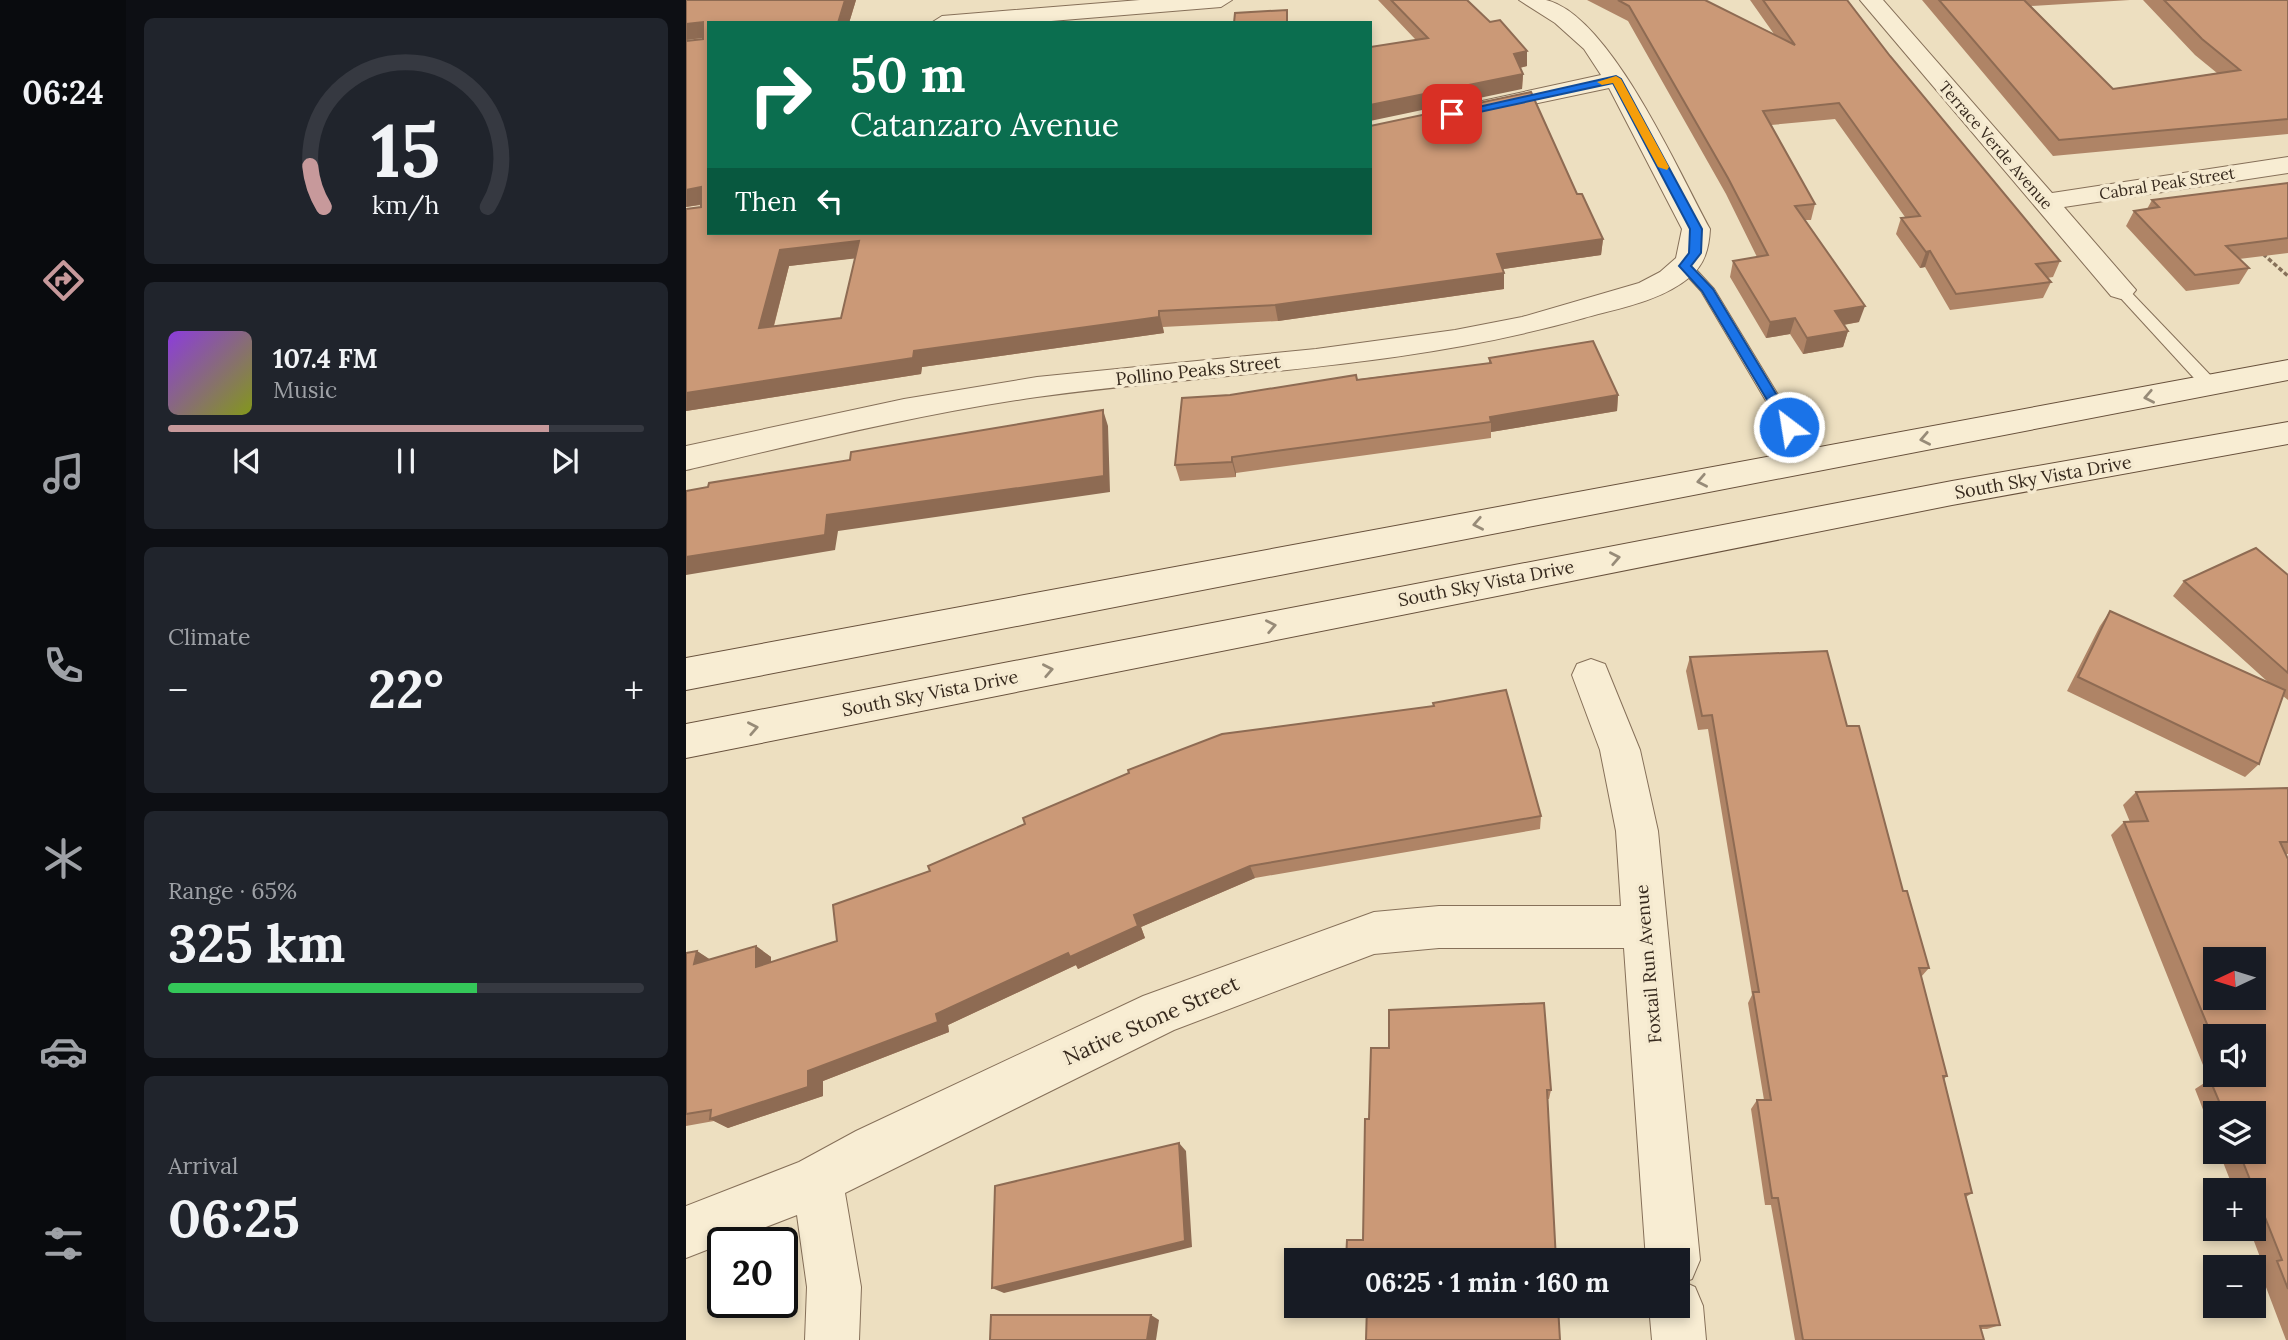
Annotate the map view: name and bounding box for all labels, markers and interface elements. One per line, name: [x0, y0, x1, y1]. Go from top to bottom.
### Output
text: 50 m: [850, 43, 966, 105]
icon: right: [735, 49, 826, 140]
text: 06:24: [22, 72, 104, 113]
street label: Terrace Verde Avenue: [1935, 77, 2057, 214]
pin: [1422, 84, 1482, 144]
icon: arrive: [1433, 95, 1471, 133]
text: Catanzaro Avenue: [850, 104, 1119, 145]
text: 15: [372, 105, 440, 198]
street label: Cabral Peak Street: [2098, 162, 2237, 204]
icon: left: [811, 182, 849, 220]
text: Then: [735, 185, 797, 218]
text: km/h: [372, 189, 440, 221]
icon: directions: [39, 256, 88, 305]
text: 107.4 FM: [273, 342, 378, 375]
street label: Pollino Peaks Street: [1114, 350, 1282, 390]
text: Music: [273, 375, 337, 404]
one-way arrow: [2143, 388, 2155, 403]
position arrow: [1752, 390, 1826, 464]
one-way arrow: [1919, 431, 1931, 446]
icon: previous: [228, 442, 266, 480]
icon: pause: [387, 442, 425, 480]
icon: next: [546, 442, 584, 480]
icon: music: [39, 449, 88, 498]
street label: South Sky Vista Drive: [1953, 450, 2133, 504]
one-way arrow: [1696, 473, 1708, 488]
one-way arrow: [1472, 515, 1484, 530]
one-way arrow: [1609, 552, 1621, 567]
street label: South Sky Vista Drive: [1396, 555, 1576, 611]
one-way arrow: [1265, 619, 1277, 634]
text: Climate: [168, 622, 250, 651]
icon: phone: [39, 641, 88, 690]
text: 22°: [368, 656, 444, 722]
one-way arrow: [1042, 663, 1054, 678]
street label: South Sky Vista Drive: [840, 665, 1020, 721]
text: −: [168, 666, 188, 714]
text: +: [624, 666, 644, 714]
one-way arrow: [747, 722, 759, 737]
icon: climate: [39, 834, 88, 883]
text: Range · 65%: [168, 876, 297, 905]
street label: Foxtail Run Avenue: [1630, 883, 1666, 1044]
text: 325 km: [168, 910, 345, 976]
north arrow: [2203, 947, 2266, 1010]
map controls: [2203, 947, 2266, 1318]
street label: Native Stone Street: [1059, 969, 1244, 1071]
button: sound: [2203, 1024, 2266, 1087]
icon: car: [39, 1027, 88, 1076]
button: layers: [2203, 1101, 2266, 1164]
text: Arrival: [168, 1151, 238, 1180]
button: +: [2203, 1178, 2266, 1241]
text: 06:25: [168, 1185, 300, 1251]
icon: filters: [39, 1219, 88, 1268]
speed limit sign: 20: [707, 1227, 798, 1318]
button: −: [2203, 1255, 2266, 1318]
text: 06:25 · 1 min · 160 m: [1365, 1266, 1609, 1299]

